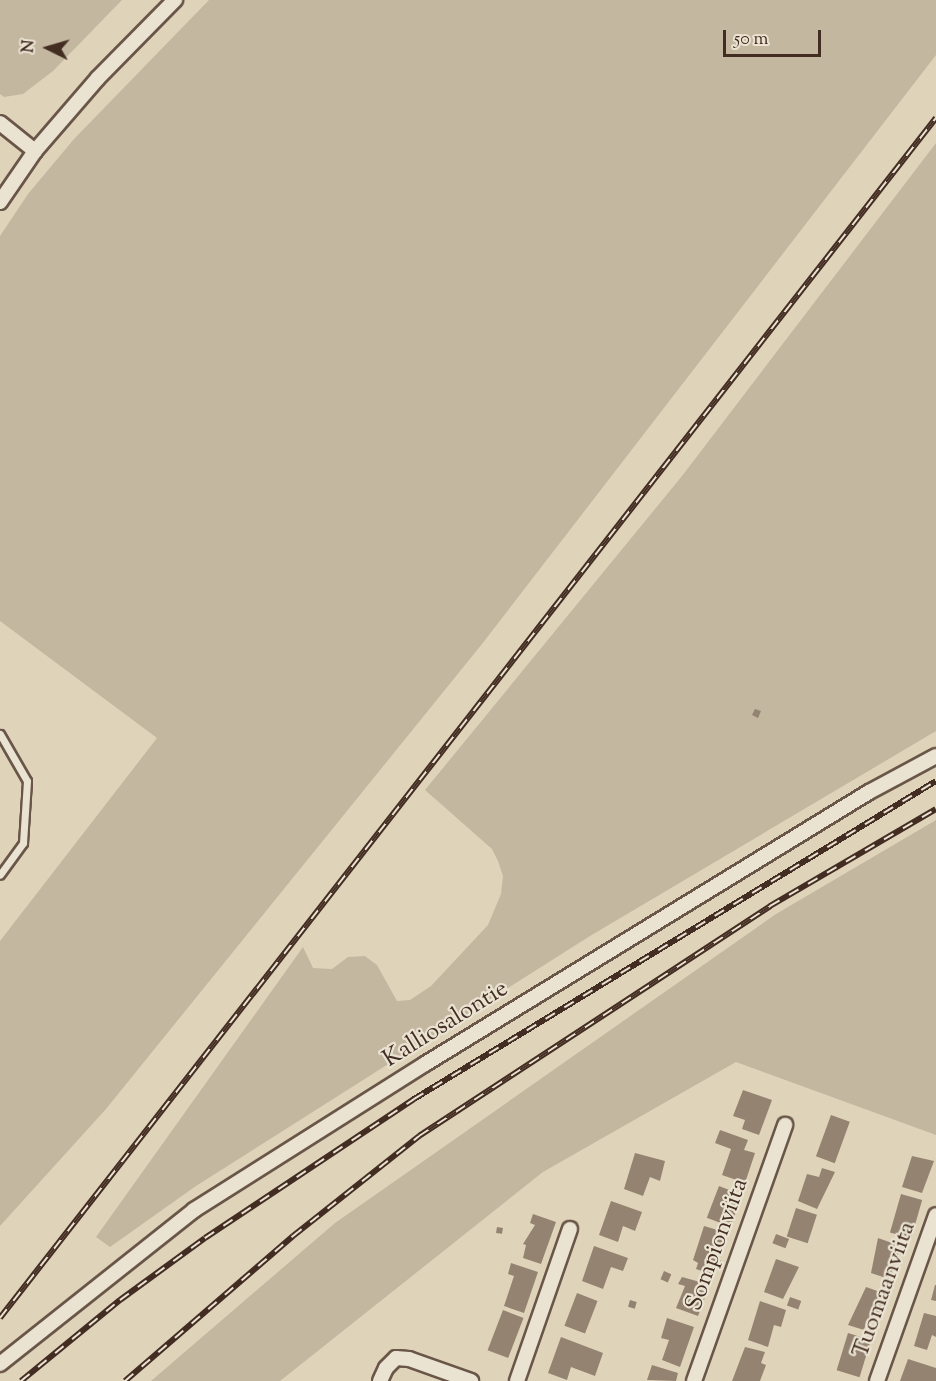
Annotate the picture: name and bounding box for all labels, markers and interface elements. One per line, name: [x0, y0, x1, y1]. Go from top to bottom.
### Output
north arrow: [18, 18, 78, 78]
scale bar: [726, 18, 824, 56]
text: 50 m: [734, 27, 768, 53]
text: N: [18, 39, 42, 54]
street label: Kalliosalontie: [378, 975, 514, 1075]
street label: Sompionviita: [681, 1175, 755, 1315]
street label: Tuomaanviita: [847, 1218, 923, 1362]

